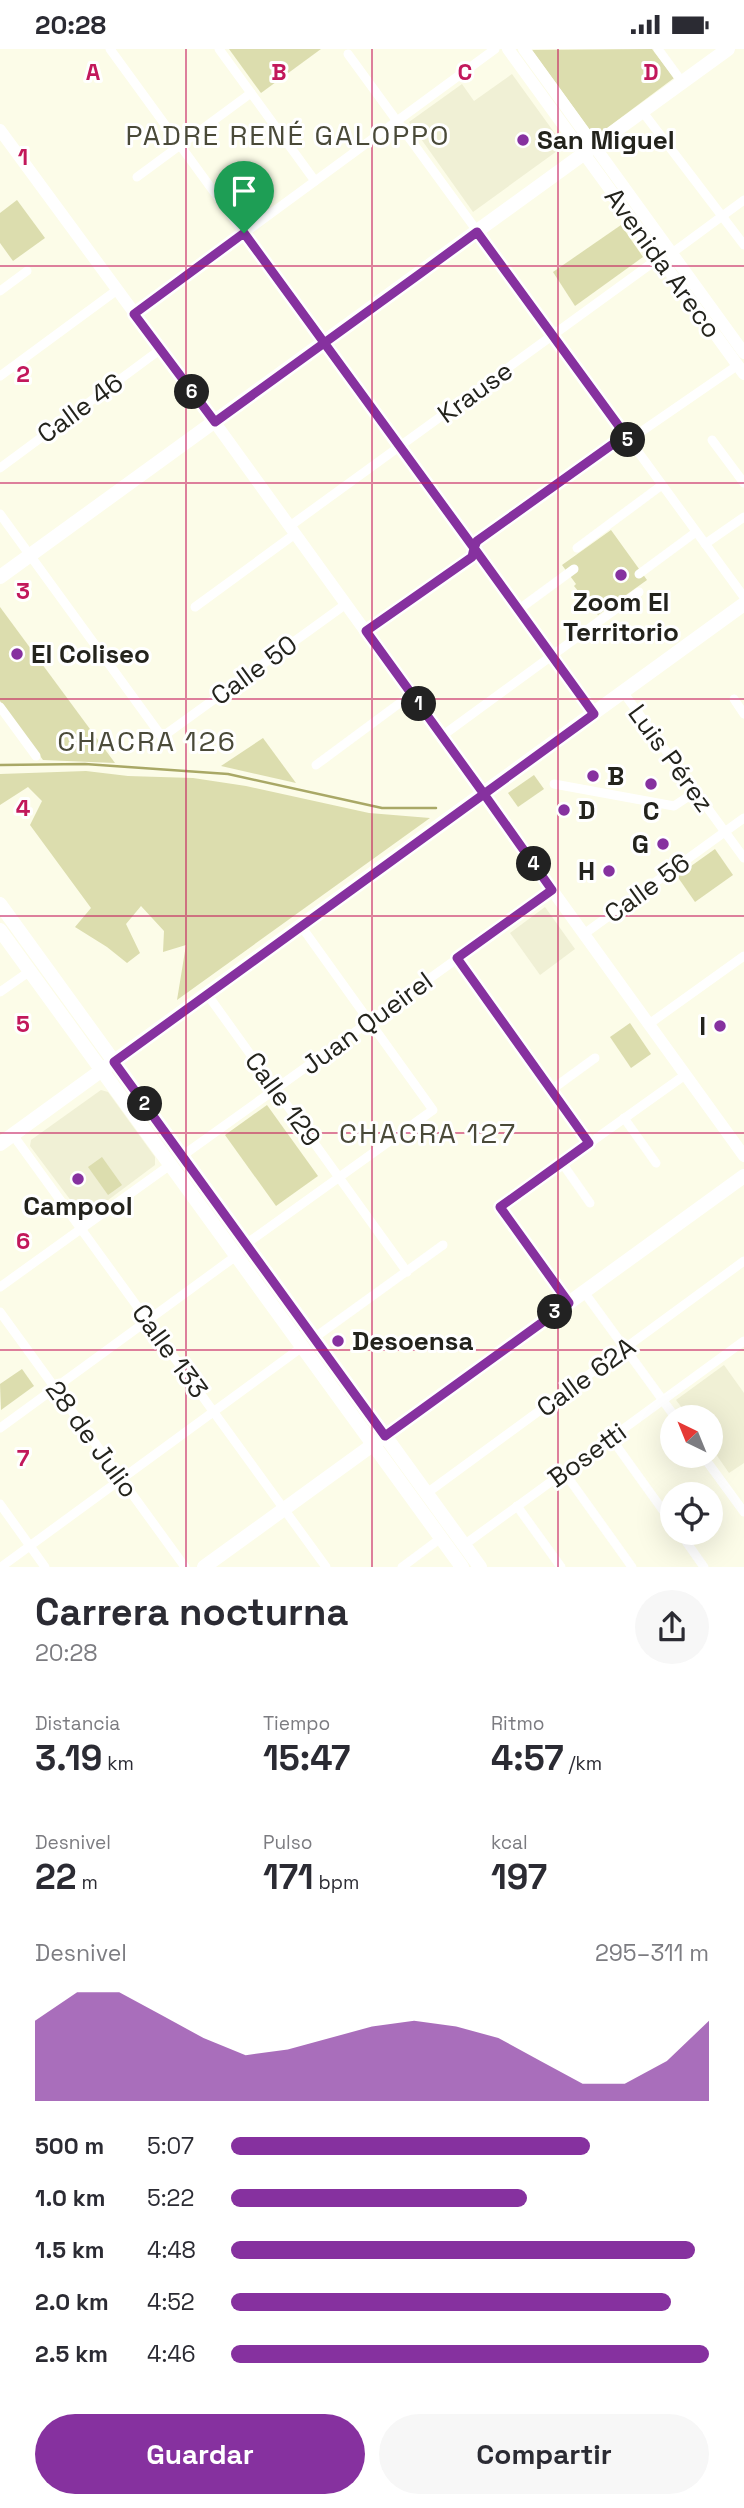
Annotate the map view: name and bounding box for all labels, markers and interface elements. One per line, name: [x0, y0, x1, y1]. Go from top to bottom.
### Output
text: 20:28: [35, 8, 106, 42]
text: A: [86, 57, 101, 87]
text: B: [271, 57, 287, 87]
text: C: [458, 57, 472, 87]
text: D: [643, 57, 659, 87]
district label: PADRE RENÉ GALOPPO: [125, 117, 451, 153]
place label: San Miguel: [537, 123, 675, 157]
marker: San Miguel: [515, 132, 531, 148]
text: 1: [18, 142, 28, 172]
pin: [214, 161, 274, 233]
icon: arrive: [225, 172, 263, 210]
street label: Avenida Areco: [597, 181, 729, 345]
street label: Krause: [431, 353, 519, 431]
text: 2: [16, 359, 30, 389]
street label: Calle 46: [30, 365, 130, 451]
pin: 6: [174, 375, 210, 409]
text: 6: [186, 379, 197, 404]
pin: 5: [610, 423, 646, 457]
text: 5: [622, 427, 633, 452]
marker: Zoom El Territorio: [613, 567, 629, 583]
text: 3: [16, 576, 30, 606]
place label: Zoom El Territorio: [563, 585, 679, 649]
street label: Calle 50: [204, 627, 304, 713]
place label: El Coliseo: [31, 637, 150, 671]
marker: El Coliseo: [9, 646, 25, 662]
pin: 1: [402, 687, 436, 721]
text: 1: [414, 691, 423, 716]
street label: Luis Pérez: [620, 697, 722, 819]
district label: CHACRA 126: [57, 723, 237, 759]
place label: B: [607, 759, 624, 793]
marker: B: [585, 768, 601, 784]
marker: C: [643, 776, 659, 792]
text: 4: [16, 793, 31, 823]
place label: D: [578, 793, 595, 827]
place label: C: [643, 794, 659, 828]
marker: D: [556, 802, 572, 818]
place label: G: [632, 827, 649, 861]
marker: G: [655, 836, 671, 852]
street label: Calle 56: [597, 845, 697, 931]
pin: 4: [516, 847, 552, 881]
text: 4: [527, 851, 540, 876]
place label: H: [578, 854, 595, 888]
marker: H: [601, 863, 617, 879]
street label: Juan Queirel: [295, 964, 439, 1082]
text: 5: [16, 1009, 30, 1039]
place label: I: [699, 1009, 706, 1043]
marker: I: [712, 1018, 728, 1034]
street label: Calle 129: [237, 1045, 329, 1153]
pin: 2: [128, 1087, 162, 1121]
text: 2: [139, 1091, 150, 1116]
district label: CHACRA 127: [339, 1115, 517, 1151]
marker: Campool: [70, 1171, 86, 1187]
place label: Campool: [23, 1189, 133, 1223]
text: 6: [16, 1226, 30, 1256]
pin: 3: [538, 1295, 572, 1329]
street label: Calle 133: [124, 1297, 216, 1405]
text: 3: [549, 1299, 560, 1324]
place label: Desoensa: [352, 1324, 473, 1358]
street label: Calle 62A: [530, 1330, 642, 1424]
marker: Desoensa: [330, 1333, 346, 1349]
street label: 28 de Julio: [38, 1374, 146, 1504]
north arrow: [660, 1405, 723, 1468]
map controls: [660, 1405, 723, 1545]
street label: Bosetti: [541, 1415, 633, 1495]
text: 7: [17, 1443, 30, 1473]
button: locate: [660, 1482, 723, 1545]
text: Carrera nocturna: [35, 1588, 348, 1636]
button: share: [635, 1590, 709, 1664]
text: 20:28: [35, 1638, 98, 1668]
text: Distancia: [35, 1711, 120, 1736]
text: Tiempo: [263, 1711, 330, 1736]
text: Ritmo: [491, 1711, 544, 1736]
text: 3.19: [35, 1736, 102, 1780]
text: 15:47: [263, 1736, 350, 1780]
text: 4:57: [491, 1736, 564, 1780]
text: km: [102, 1751, 134, 1776]
text: /km: [564, 1751, 602, 1776]
text: Desnivel: [35, 1830, 111, 1855]
text: Pulso: [263, 1830, 312, 1855]
text: kcal: [491, 1830, 528, 1855]
text: 22: [35, 1855, 77, 1899]
text: 171: [263, 1855, 314, 1899]
text: 197: [491, 1855, 547, 1899]
text: m: [77, 1870, 98, 1895]
text: bpm: [314, 1870, 359, 1895]
text: Desnivel: [35, 1938, 127, 1968]
text: 295–311 m: [595, 1938, 709, 1968]
text: 500 m: [35, 2131, 104, 2161]
text: 5:07: [147, 2131, 194, 2161]
text: 1.0 km: [35, 2183, 105, 2213]
text: 5:22: [147, 2183, 194, 2213]
text: 1.5 km: [35, 2235, 105, 2265]
text: 4:48: [147, 2235, 196, 2265]
text: 2.0 km: [35, 2287, 109, 2317]
text: 4:52: [147, 2287, 195, 2317]
text: 2.5 km: [35, 2339, 108, 2369]
text: 4:46: [147, 2339, 196, 2369]
button: Guardar: [35, 2414, 365, 2494]
button: Compartir: [379, 2414, 709, 2494]

